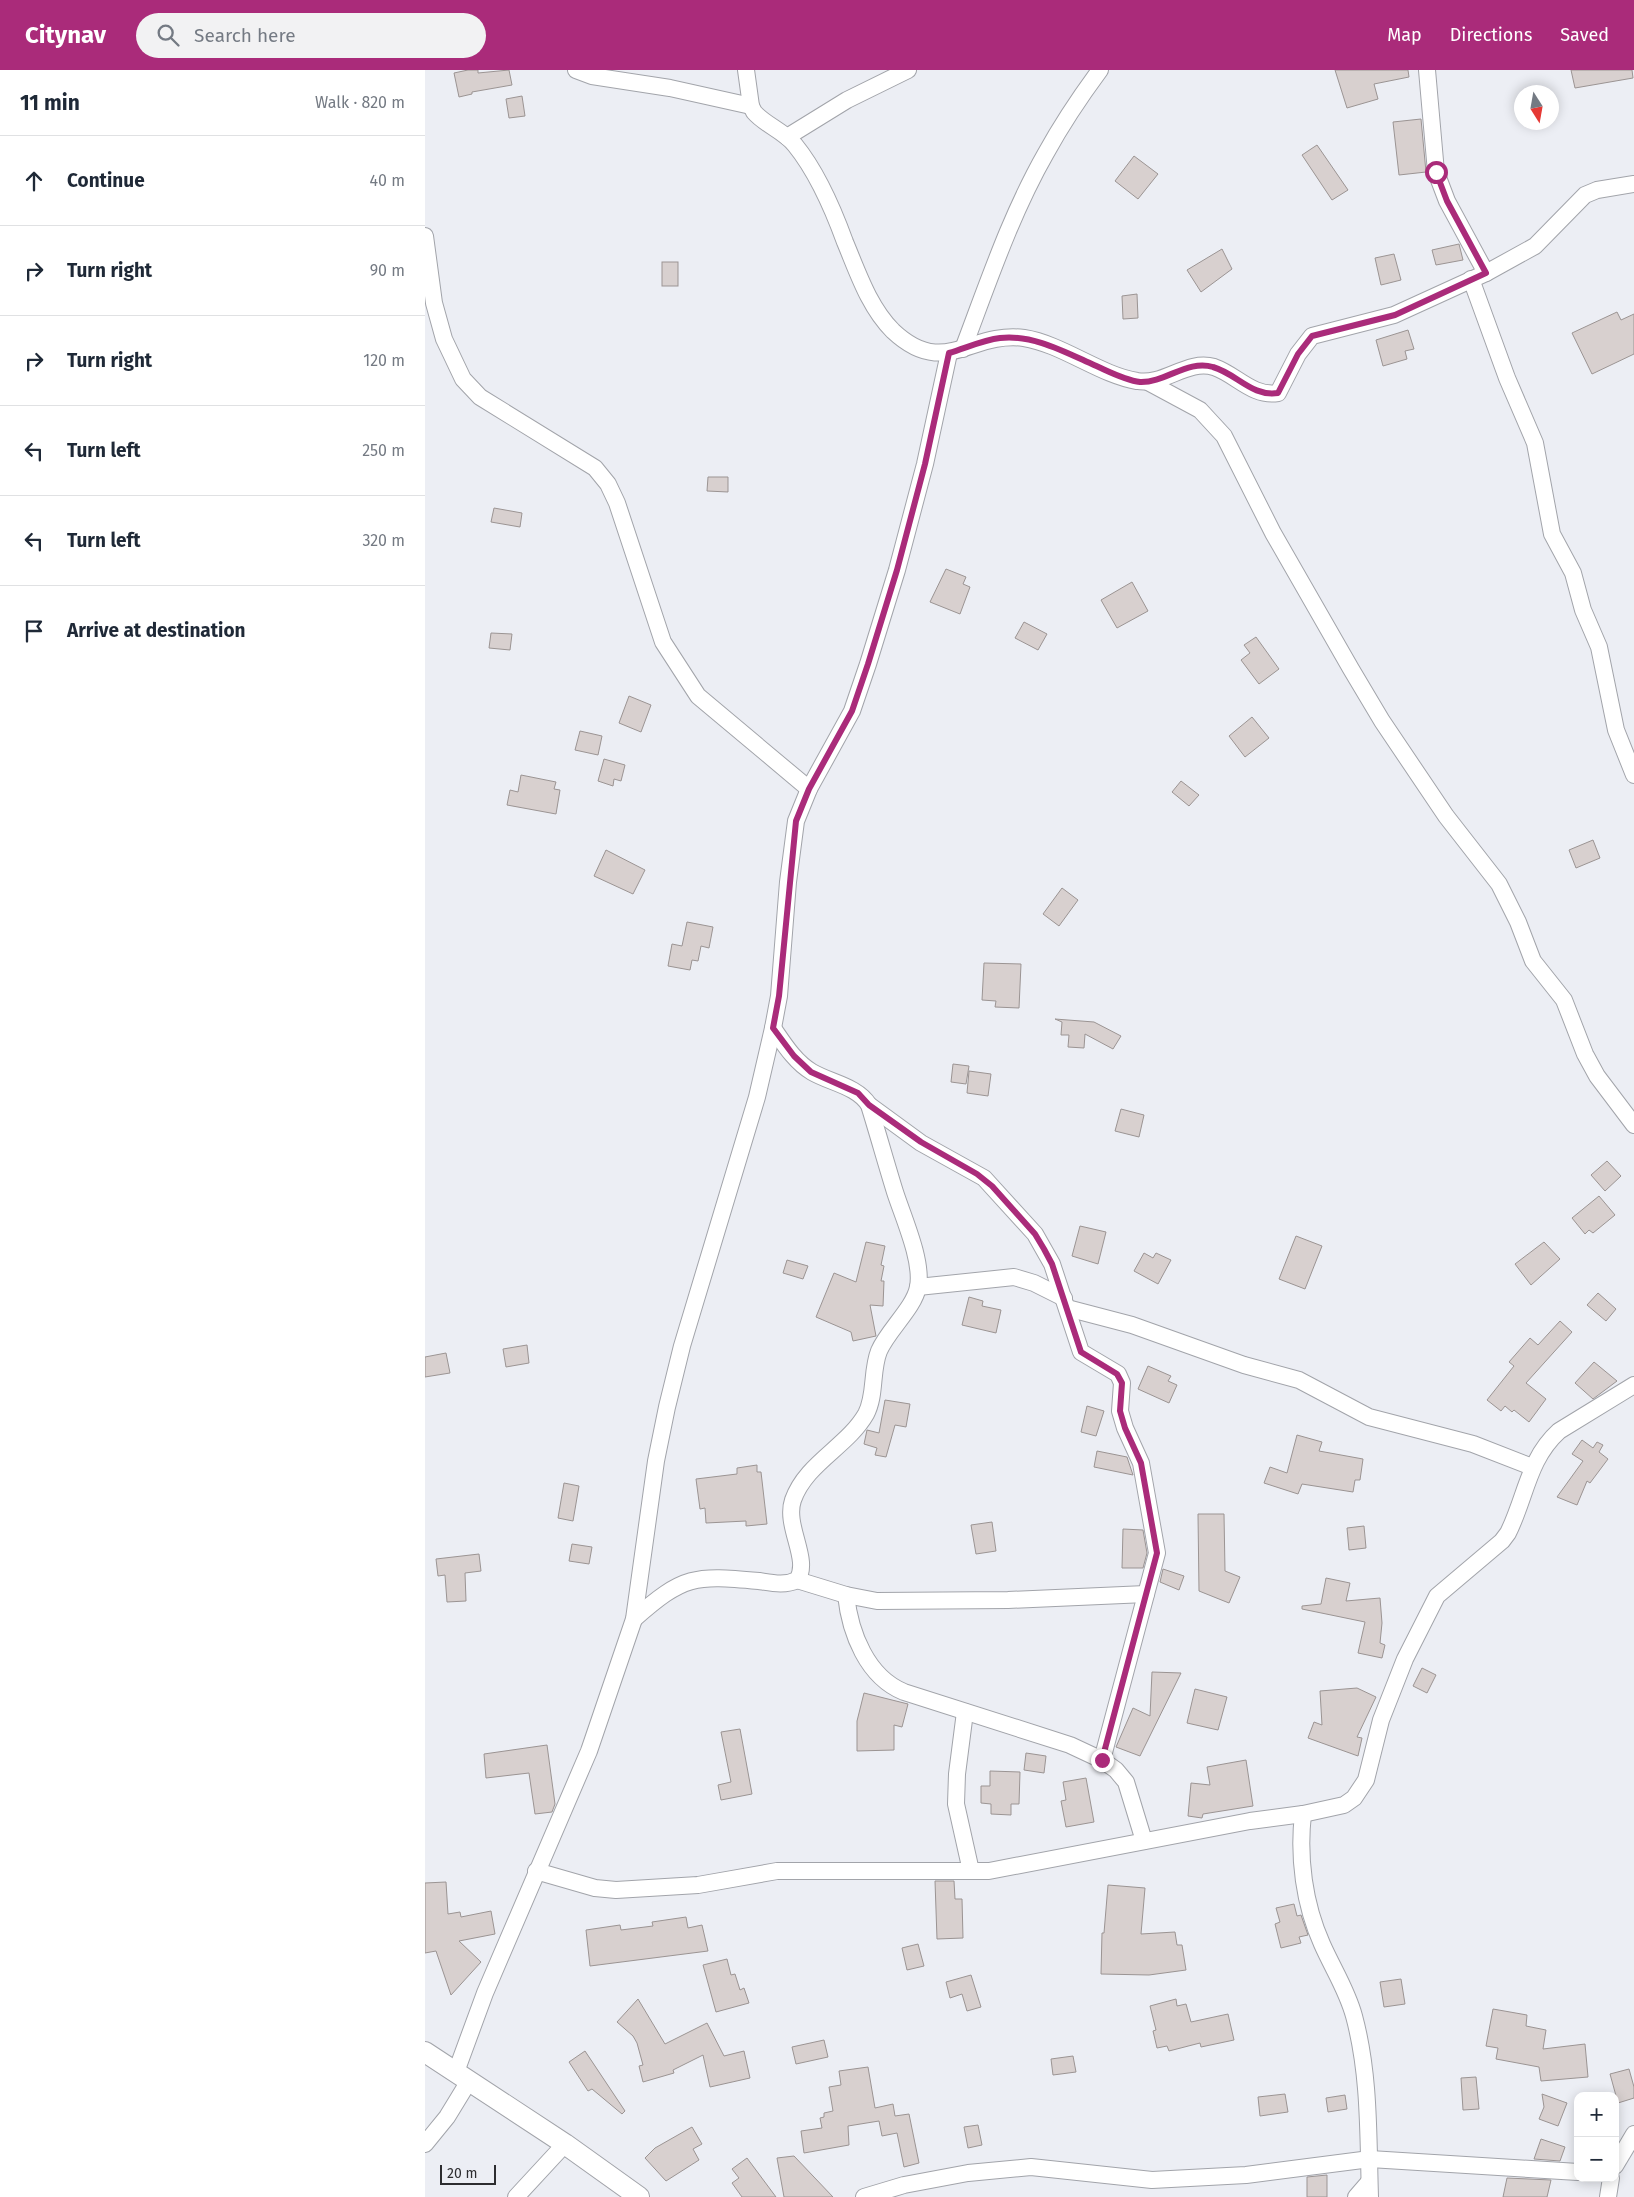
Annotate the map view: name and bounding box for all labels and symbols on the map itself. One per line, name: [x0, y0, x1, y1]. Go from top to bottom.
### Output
north arrow: [1514, 85, 1559, 130]
route start: [1425, 161, 1448, 184]
route end: [1091, 1749, 1114, 1772]
scale bar: [440, 2162, 496, 2185]

